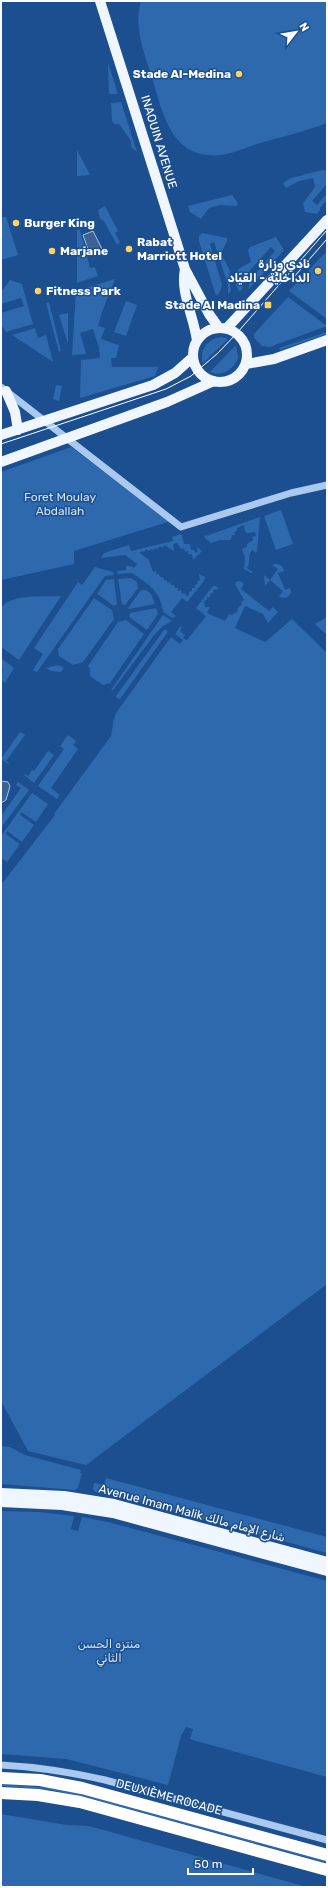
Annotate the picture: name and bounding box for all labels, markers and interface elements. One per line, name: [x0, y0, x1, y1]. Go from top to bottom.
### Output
north arrow: [276, 12, 316, 52]
text: N: [297, 20, 312, 34]
place label: Stade Al-Medina: [133, 67, 231, 81]
marker: Stade Al-Medina: [234, 69, 244, 79]
street label: INAOUIN AVENUE: [138, 94, 180, 190]
place label: Burger King: [24, 216, 95, 230]
marker: Burger King: [11, 218, 21, 228]
place label: Rabat Marriott Hotel: [137, 235, 222, 263]
place label: Marjane: [60, 244, 108, 258]
marker: Rabat Marriott Hotel: [124, 244, 134, 254]
marker: Marjane: [47, 246, 57, 256]
place label: نادي وزارة الداخلية - القيّاد: [228, 257, 310, 285]
marker: نادي وزارة الداخلية - القيّاد: [313, 266, 323, 276]
place label: Fitness Park: [46, 284, 121, 298]
marker: Fitness Park: [33, 286, 43, 296]
place label: Stade Al Madina: [165, 298, 260, 312]
marker: Stade Al Madina: [263, 300, 273, 310]
park label: Foret Moulay Abdallah: [24, 490, 96, 518]
street label: Avenue Imam Malik شارع الإمام مالك: [97, 1481, 287, 1547]
park label: منتزه الحسن الثاني: [78, 1637, 141, 1667]
street label: DEUXIÈME ROCADE: [114, 1776, 224, 1818]
scale bar: [188, 1850, 253, 1876]
text: 50 m: [194, 1857, 222, 1871]

